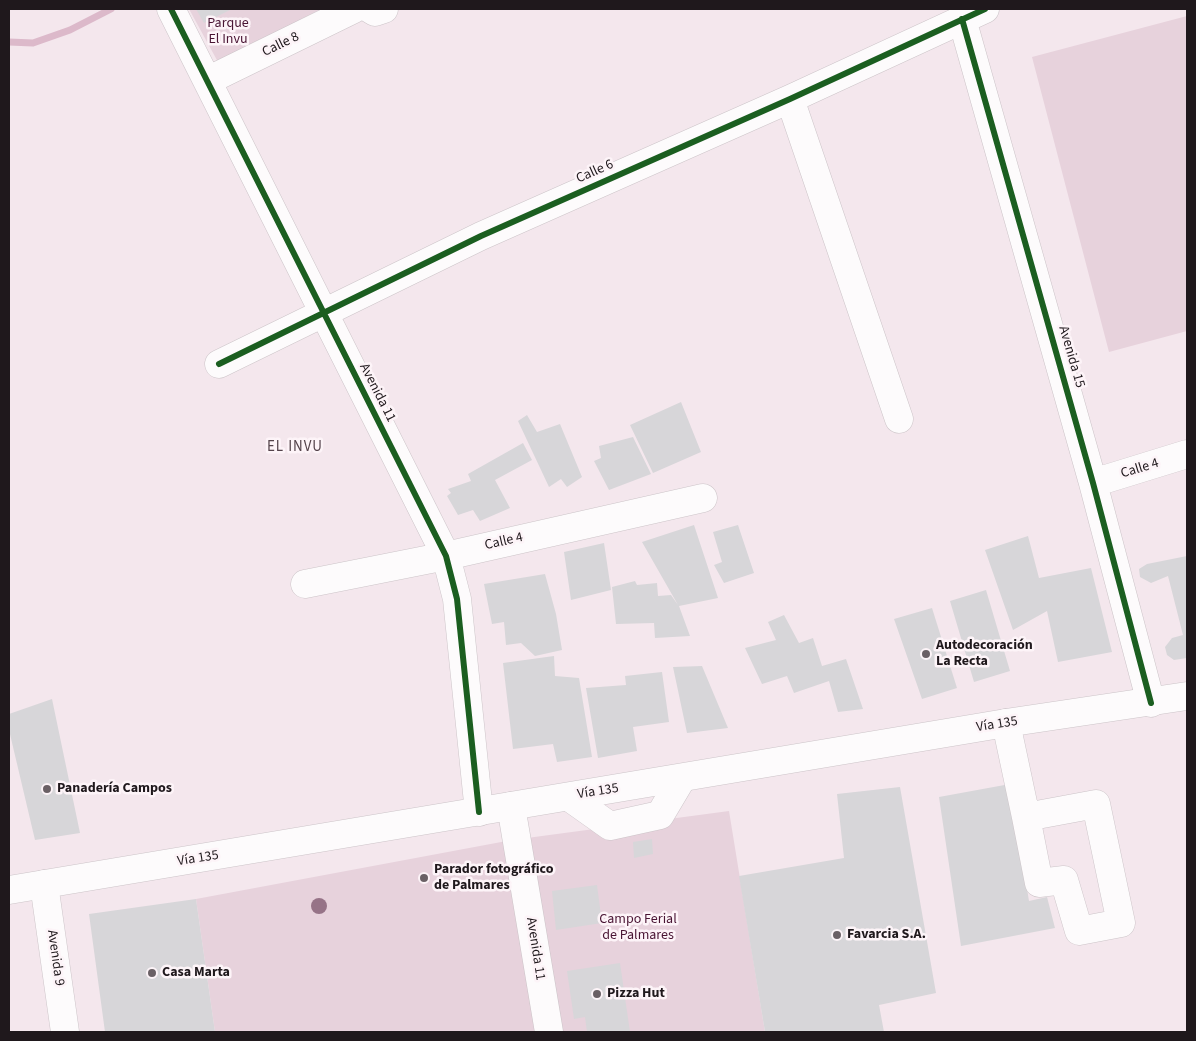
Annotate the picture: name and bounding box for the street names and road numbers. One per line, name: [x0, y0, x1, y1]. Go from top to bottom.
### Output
street label: Calle 8: [260, 29, 302, 61]
street label: Calle 6: [574, 156, 616, 188]
street label: Avenida 15: [1054, 324, 1088, 390]
street label: Avenida 11: [355, 361, 399, 425]
street label: Calle 4: [1119, 455, 1161, 483]
street label: Calle 4: [483, 529, 525, 555]
street label: Vía 135: [975, 713, 1019, 737]
street label: Vía 135: [576, 780, 620, 804]
street label: Vía 135: [176, 847, 220, 871]
street label: Avenida 11: [522, 916, 548, 982]
street label: Avenida 9: [43, 929, 67, 987]

